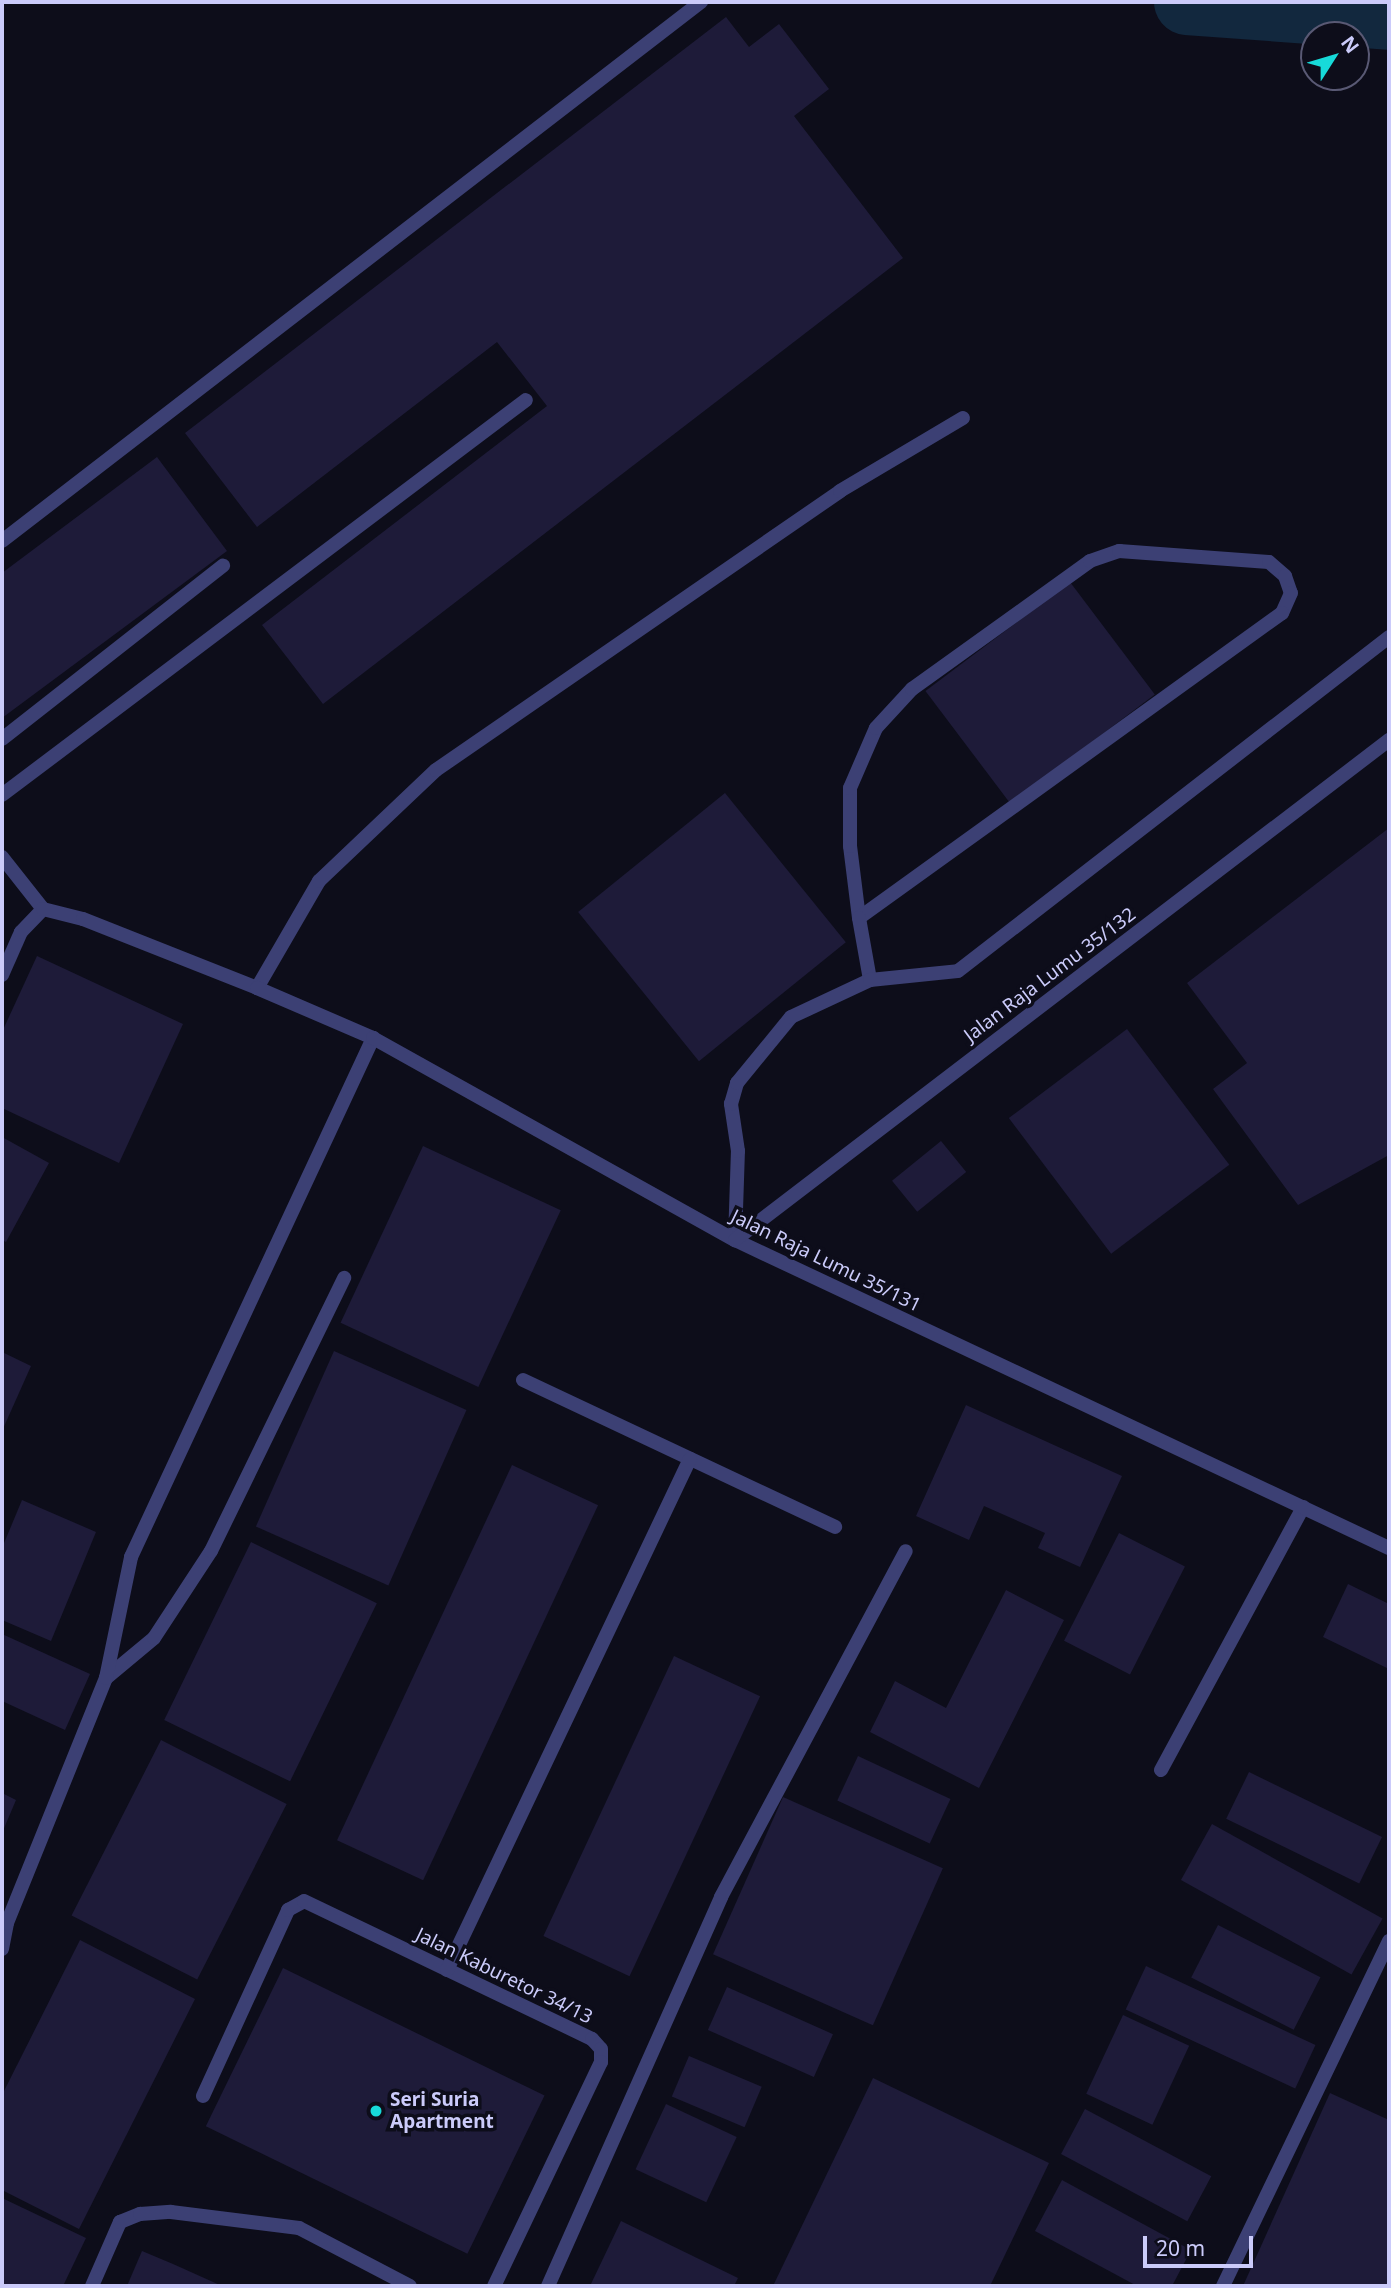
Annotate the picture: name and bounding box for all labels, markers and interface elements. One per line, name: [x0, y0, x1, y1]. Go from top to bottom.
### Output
north arrow: [1300, 21, 1370, 91]
text: N: [1335, 31, 1365, 59]
street label: Jalan Raja Lumu 35/132: [960, 903, 1140, 1047]
street label: Jalan Raja Lumu 35/131: [727, 1205, 925, 1317]
street label: Jalan Kaburetor 34/13: [412, 1923, 596, 2029]
place label: Seri Suria Apartment: [390, 2089, 494, 2133]
marker: Seri Suria Apartment: [368, 2103, 384, 2119]
scale bar: [1146, 2222, 1256, 2266]
text: 20 m: [1156, 2234, 1205, 2262]

